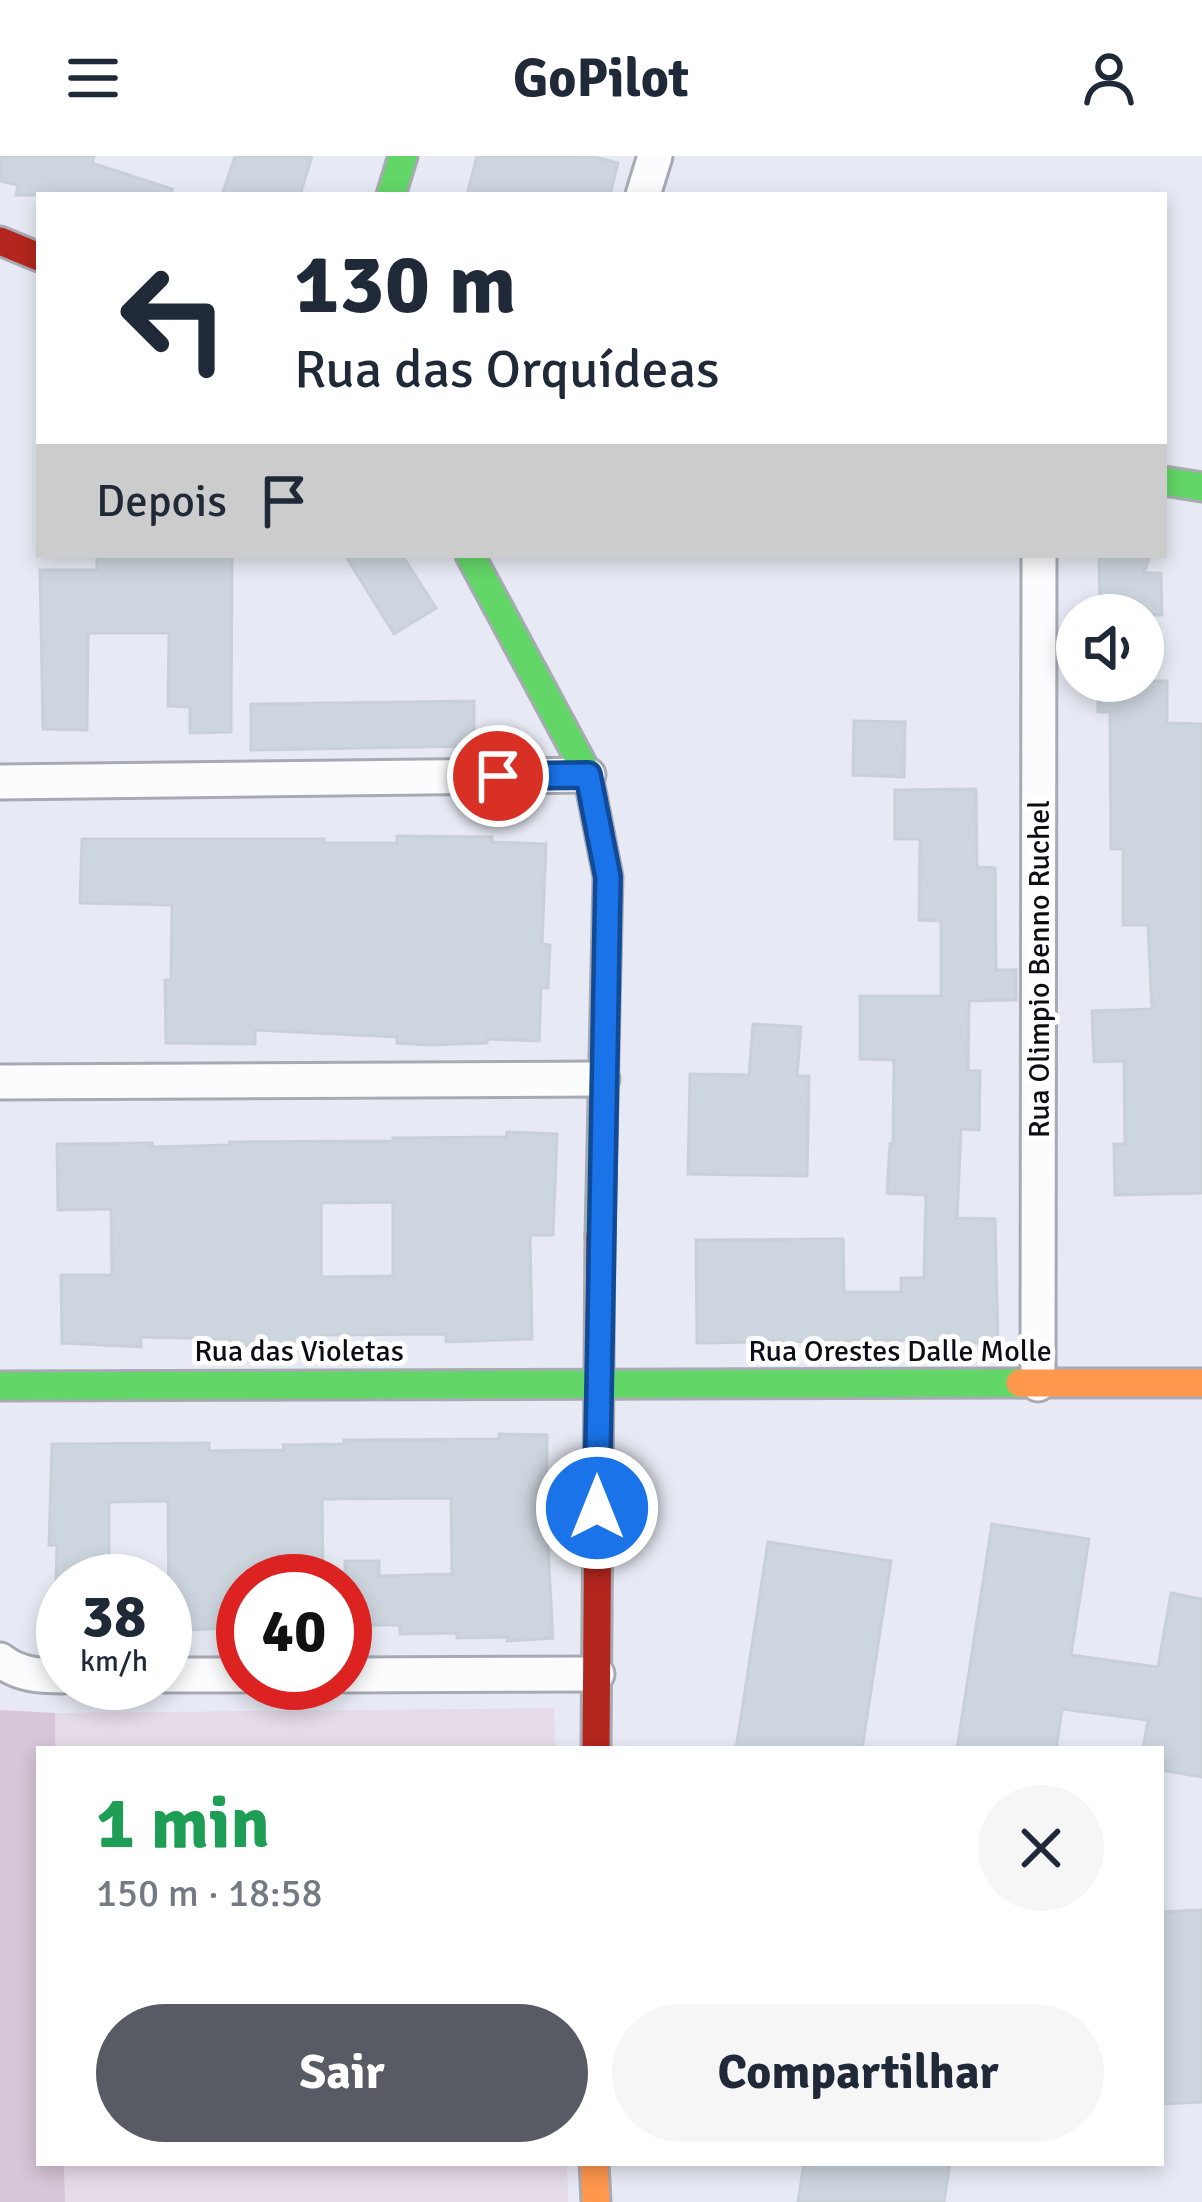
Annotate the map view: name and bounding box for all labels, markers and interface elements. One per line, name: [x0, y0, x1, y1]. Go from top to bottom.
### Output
icon: menu: [60, 45, 126, 111]
text: GoPilot: [513, 45, 689, 112]
icon: person: [1076, 45, 1142, 111]
text: 130 m: [294, 233, 516, 337]
icon: left: [96, 240, 252, 396]
text: Rua das Orquídeas: [294, 336, 720, 403]
icon: arrive: [251, 468, 317, 534]
text: Depois: [96, 474, 227, 529]
map controls: [1056, 594, 1164, 702]
button: sound: [1056, 594, 1164, 702]
pin: [447, 725, 549, 827]
icon: arrive: [465, 743, 531, 809]
street label: Rua Olimpio Benno Ruchel: [1021, 800, 1058, 1138]
street label: Rua das Violetas: [194, 1333, 404, 1370]
street label: Rua Orestes Dalle Molle: [748, 1333, 1052, 1370]
position arrow: [534, 1445, 660, 1571]
speed limit sign: 40: [216, 1554, 372, 1710]
text: 38: [82, 1580, 146, 1654]
text: km/h: [80, 1643, 148, 1680]
text: 1 min: [96, 1779, 270, 1868]
button: close: [978, 1785, 1104, 1911]
text: 150 m · 18:58: [96, 1869, 323, 1917]
button: Sair: [96, 2004, 588, 2142]
button: Compartilhar: [612, 2004, 1104, 2142]

